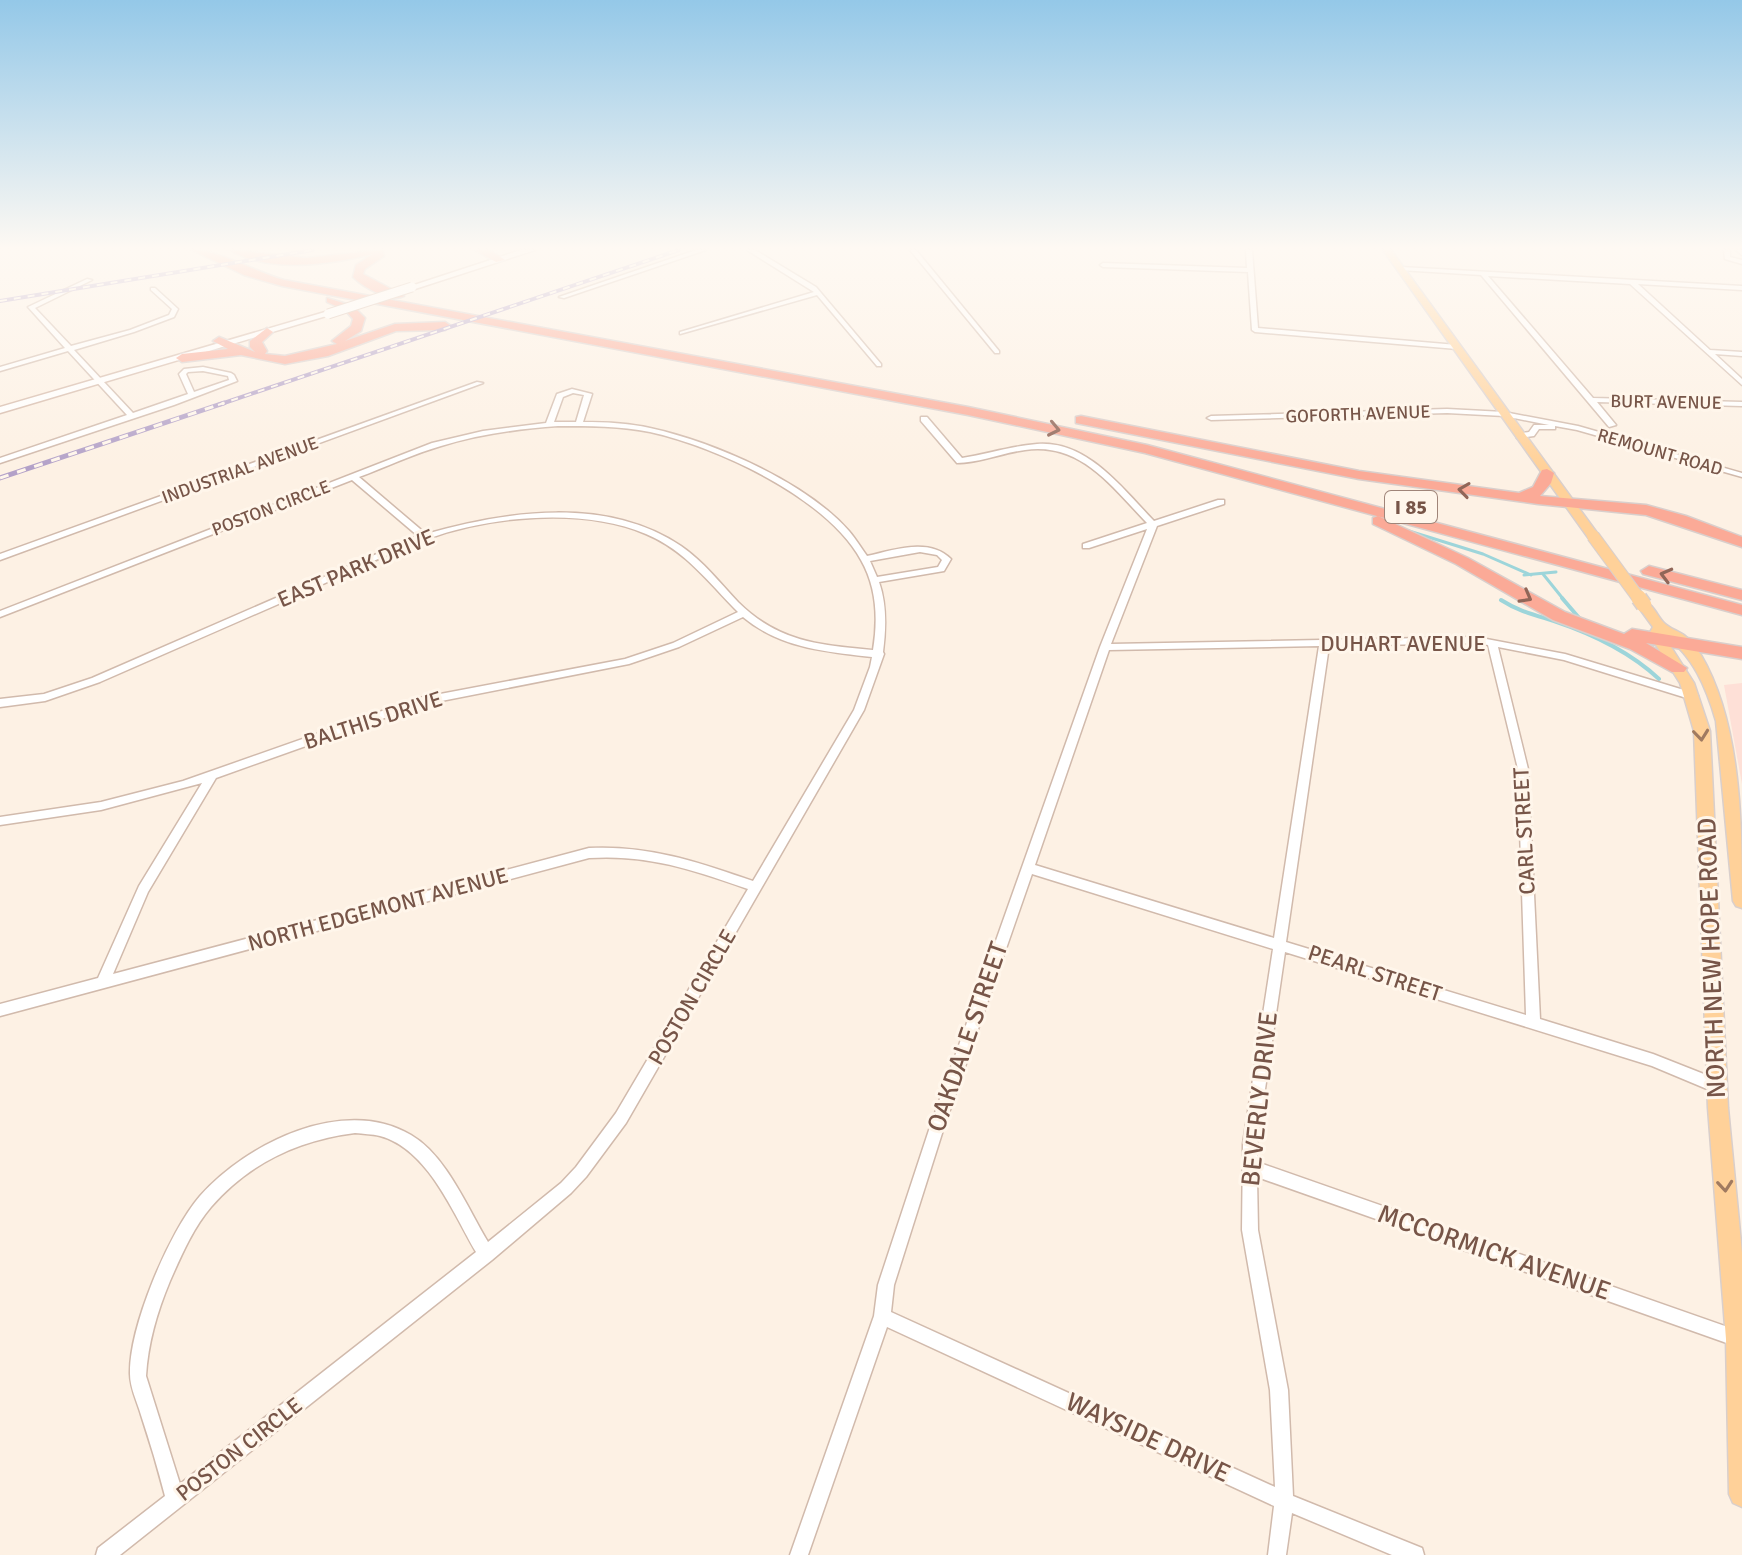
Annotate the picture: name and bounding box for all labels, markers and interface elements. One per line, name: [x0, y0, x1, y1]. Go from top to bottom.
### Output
street label: BURT AVENUE: [1610, 390, 1722, 414]
street label: GOFORTH AVENUE: [1285, 400, 1431, 428]
one-way arrow: [1047, 420, 1061, 437]
street label: REMOUNT ROAD: [1595, 424, 1725, 480]
street label: INDUSTRIAL AVENUE: [159, 431, 321, 509]
street label: POSTON CIRCLE: [209, 475, 333, 541]
one-way arrow: [1457, 482, 1471, 499]
road number: I 85: [1385, 491, 1437, 523]
street label: EAST PARK DRIVE: [273, 523, 439, 613]
one-way arrow: [1660, 568, 1674, 585]
one-way arrow: [1518, 588, 1533, 603]
street label: DUHART AVENUE: [1320, 630, 1486, 657]
street label: BALTHIS DRIVE: [300, 685, 446, 755]
one-way arrow: [1692, 729, 1709, 742]
street label: CARL STREET: [1507, 766, 1541, 895]
street label: NORTH NEW HOPE ROAD: [1691, 817, 1733, 1099]
street label: NORTH EDGEMONT AVENUE: [245, 861, 511, 957]
street label: POSTON CIRCLE: [642, 924, 742, 1070]
street label: OAKDALE STREET: [921, 938, 1016, 1136]
street label: PEARL STREET: [1305, 939, 1445, 1007]
street label: BEVERLY DRIVE: [1235, 1010, 1285, 1188]
one-way arrow: [1716, 1180, 1733, 1193]
street label: MCCORMICK AVENUE: [1373, 1198, 1615, 1308]
street label: WAYSIDE DRIVE: [1061, 1386, 1235, 1490]
street label: POSTON CIRCLE: [171, 1391, 307, 1507]

